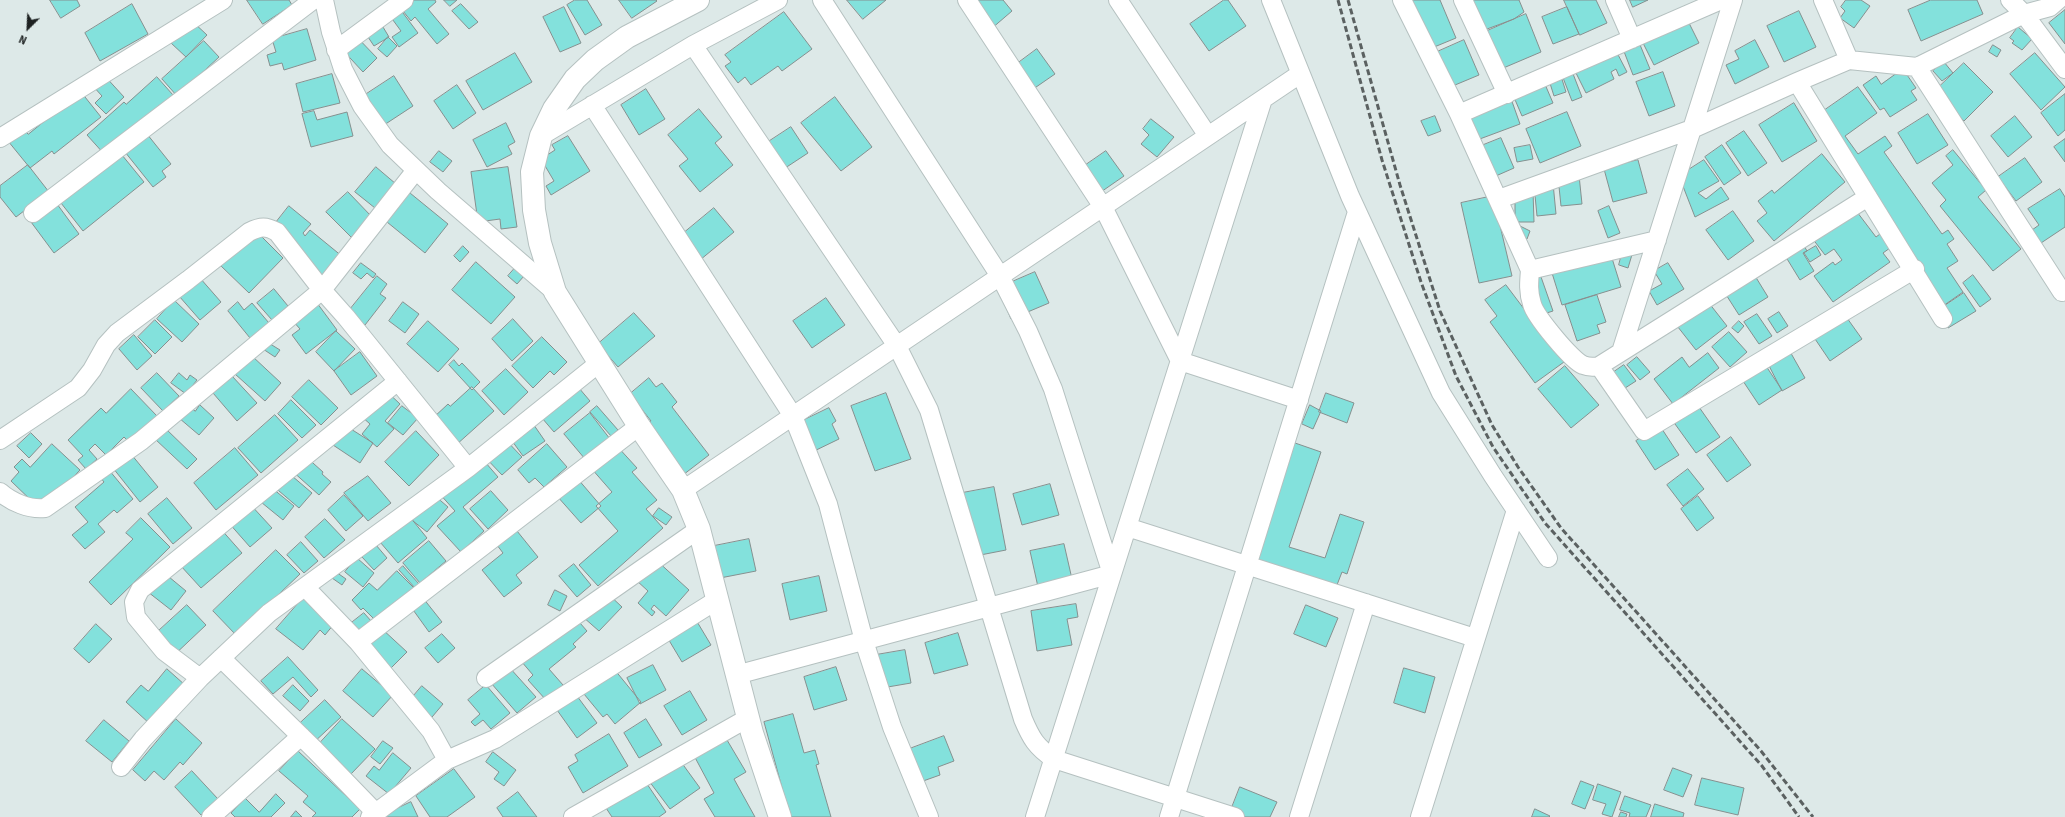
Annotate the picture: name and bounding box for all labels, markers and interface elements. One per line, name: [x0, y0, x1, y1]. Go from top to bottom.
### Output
north arrow: [8, 8, 48, 48]
text: N: [17, 31, 29, 48]

